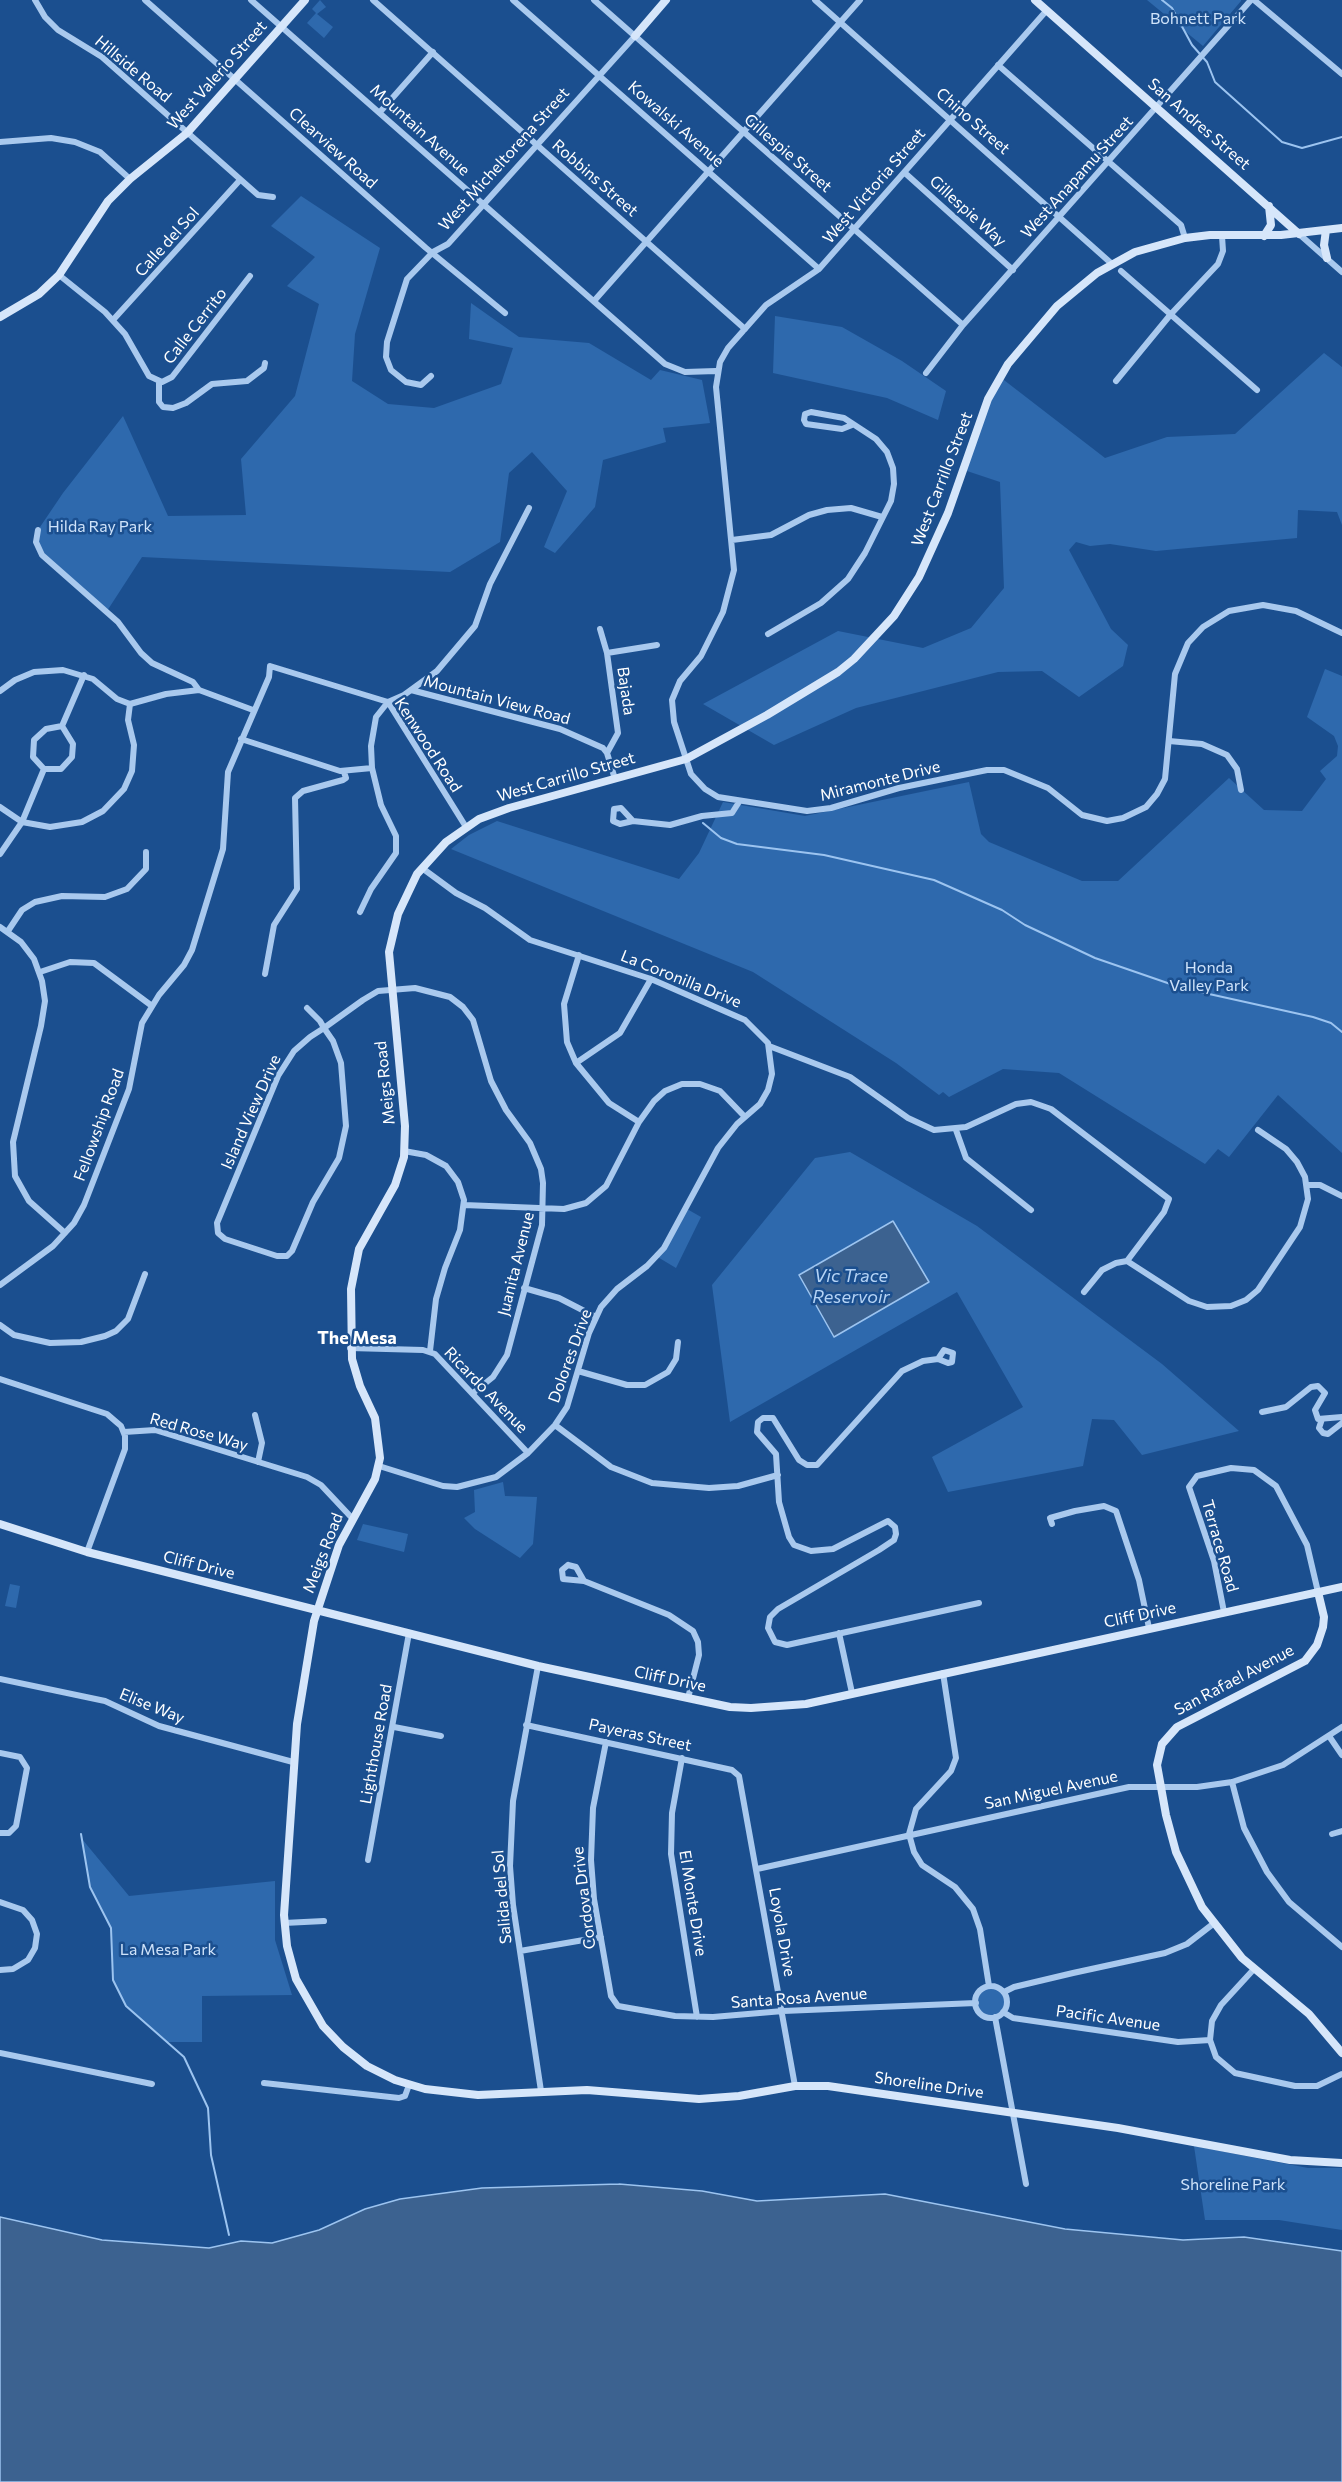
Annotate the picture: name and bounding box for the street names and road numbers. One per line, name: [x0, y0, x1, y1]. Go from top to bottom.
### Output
street label: West Valerio Street: [163, 17, 271, 133]
street label: Hillside Road: [91, 32, 175, 106]
street label: San Andres Street: [1144, 74, 1254, 174]
street label: Kowalski Avenue: [624, 77, 728, 171]
street label: Mountain Avenue: [366, 80, 474, 180]
street label: West Micheltorena Street: [435, 84, 573, 234]
street label: Chino Street: [932, 84, 1014, 158]
street label: Clearview Road: [285, 103, 381, 193]
street label: Gillespie Street: [740, 110, 836, 196]
street label: West Anapamu Street: [1017, 112, 1137, 242]
street label: West Victoria Street: [819, 124, 929, 248]
street label: Robbins Street: [548, 135, 642, 221]
street label: Gillespie Way: [926, 172, 1010, 250]
street label: Calle del Sol: [131, 203, 203, 281]
street label: Calle Cerrito: [159, 284, 231, 368]
street label: West Carrillo Street: [907, 409, 977, 549]
street label: Bajada: [613, 666, 639, 716]
street label: Mountain View Road: [422, 671, 572, 729]
street label: Kenwood Road: [390, 694, 466, 796]
street label: West Carrillo Street: [495, 748, 637, 806]
street label: Miramonte Drive: [818, 757, 942, 805]
street label: La Coronilla Drive: [618, 946, 744, 1012]
street label: Meigs Road: [371, 1040, 399, 1126]
street label: Island View Drive: [217, 1052, 285, 1172]
street label: Fellowship Road: [70, 1066, 128, 1184]
street label: Juanita Avenue: [494, 1210, 538, 1318]
street label: Dolores Drive: [544, 1306, 596, 1406]
street label: Ricardo Avenue: [440, 1343, 532, 1437]
street label: Red Rose Way: [148, 1409, 250, 1455]
street label: Terrace Road: [1198, 1498, 1242, 1594]
street label: Meigs Road: [299, 1510, 347, 1596]
street label: Cliff Drive: [161, 1547, 237, 1583]
street label: Cliff Drive: [1102, 1598, 1178, 1632]
street label: San Rafael Avenue: [1171, 1640, 1297, 1720]
street label: Cliff Drive: [632, 1662, 708, 1696]
street label: Lighthouse Road: [356, 1683, 396, 1805]
street label: Elise Way: [117, 1684, 187, 1728]
street label: Payeras Street: [587, 1715, 693, 1755]
street label: San Miguel Avenue: [983, 1766, 1119, 1814]
street label: Cordova Drive: [568, 1846, 600, 1950]
street label: Salida del Sol: [488, 1849, 516, 1945]
street label: El Monte Drive: [675, 1849, 711, 1957]
street label: Loyola Drive: [765, 1886, 799, 1978]
street label: Santa Rosa Avenue: [730, 1984, 868, 2012]
street label: Pacific Avenue: [1055, 2001, 1161, 2035]
street label: Shoreline Drive: [873, 2068, 985, 2102]

